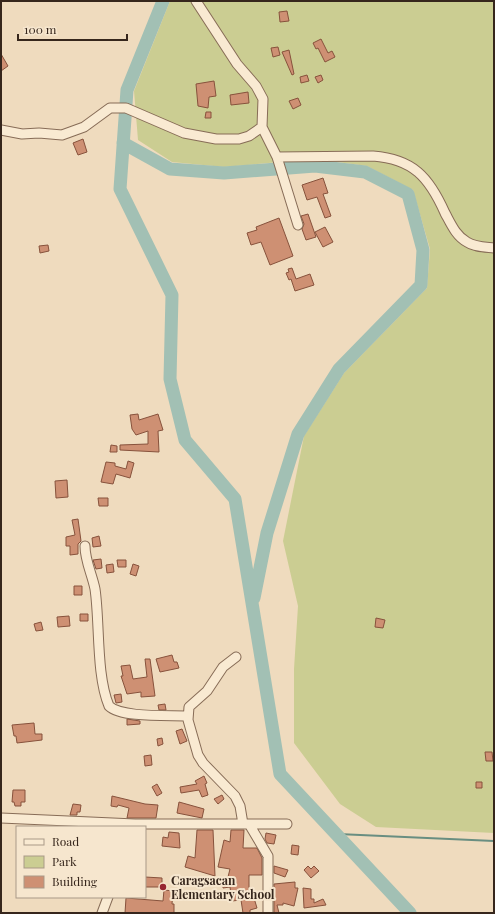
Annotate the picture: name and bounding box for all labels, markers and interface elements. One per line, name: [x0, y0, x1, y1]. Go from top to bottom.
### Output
scale bar: [18, 16, 127, 42]
text: 100 m: [24, 21, 57, 37]
legend: [16, 826, 146, 898]
text: Road: [52, 833, 79, 849]
text: Park: [52, 853, 77, 869]
place label: Caragsacan Elementary School: [171, 872, 275, 902]
text: Building: [52, 873, 98, 889]
marker: Caragsacan Elementary School: [158, 882, 168, 892]

